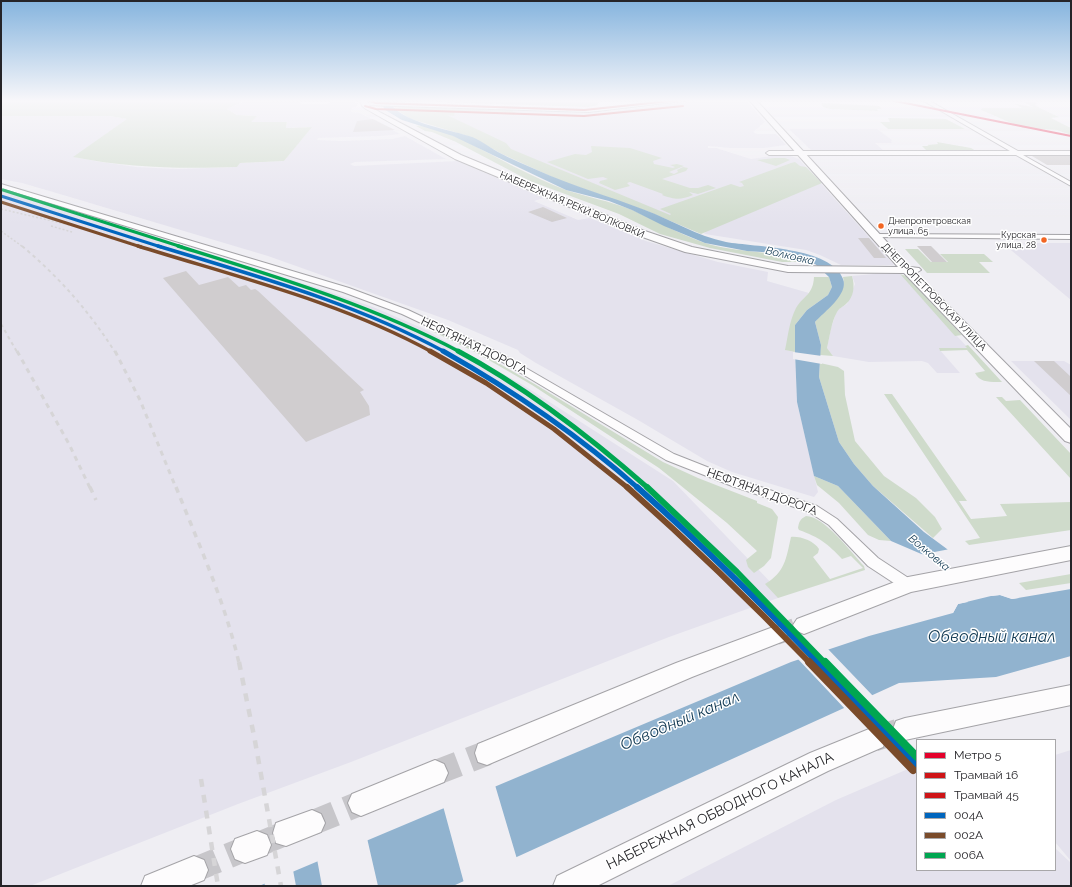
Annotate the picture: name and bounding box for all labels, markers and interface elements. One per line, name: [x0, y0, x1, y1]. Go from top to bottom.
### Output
street label: НАБЕРЕЖНАЯ РЕКИ ВОЛКОВКИ: [498, 169, 646, 241]
place label: Днепропетровская улица, 65: [888, 216, 971, 237]
marker: Днепропетровская улица, 65: [876, 221, 886, 231]
place label: Курская улица, 28: [996, 230, 1036, 251]
marker: Курская улица, 28: [1039, 235, 1049, 245]
street label: ДНЕПРОПЕТРОВСКАЯ УЛИЦА: [879, 240, 989, 354]
water label: Волковка: [764, 244, 816, 268]
street label: НЕФТЯНАЯ ДОРОГА: [418, 314, 530, 378]
street label: НЕФТЯНАЯ ДОРОГА: [705, 465, 819, 519]
water label: Волковка: [906, 532, 952, 574]
water label: Обводный канал: [928, 627, 1056, 647]
water label: Обводный канал: [617, 687, 743, 755]
legend: [916, 739, 1056, 871]
text: Метро 5: [954, 748, 1001, 762]
street label: НАБЕРЕЖНАЯ ОБВОДНОГО КАНАЛА: [604, 749, 836, 873]
text: Трамвай 16: [954, 768, 1018, 782]
text: Трамвай 45: [954, 788, 1019, 802]
text: 004А: [954, 808, 983, 822]
text: 002А: [954, 828, 983, 842]
text: 006А: [954, 848, 984, 862]

